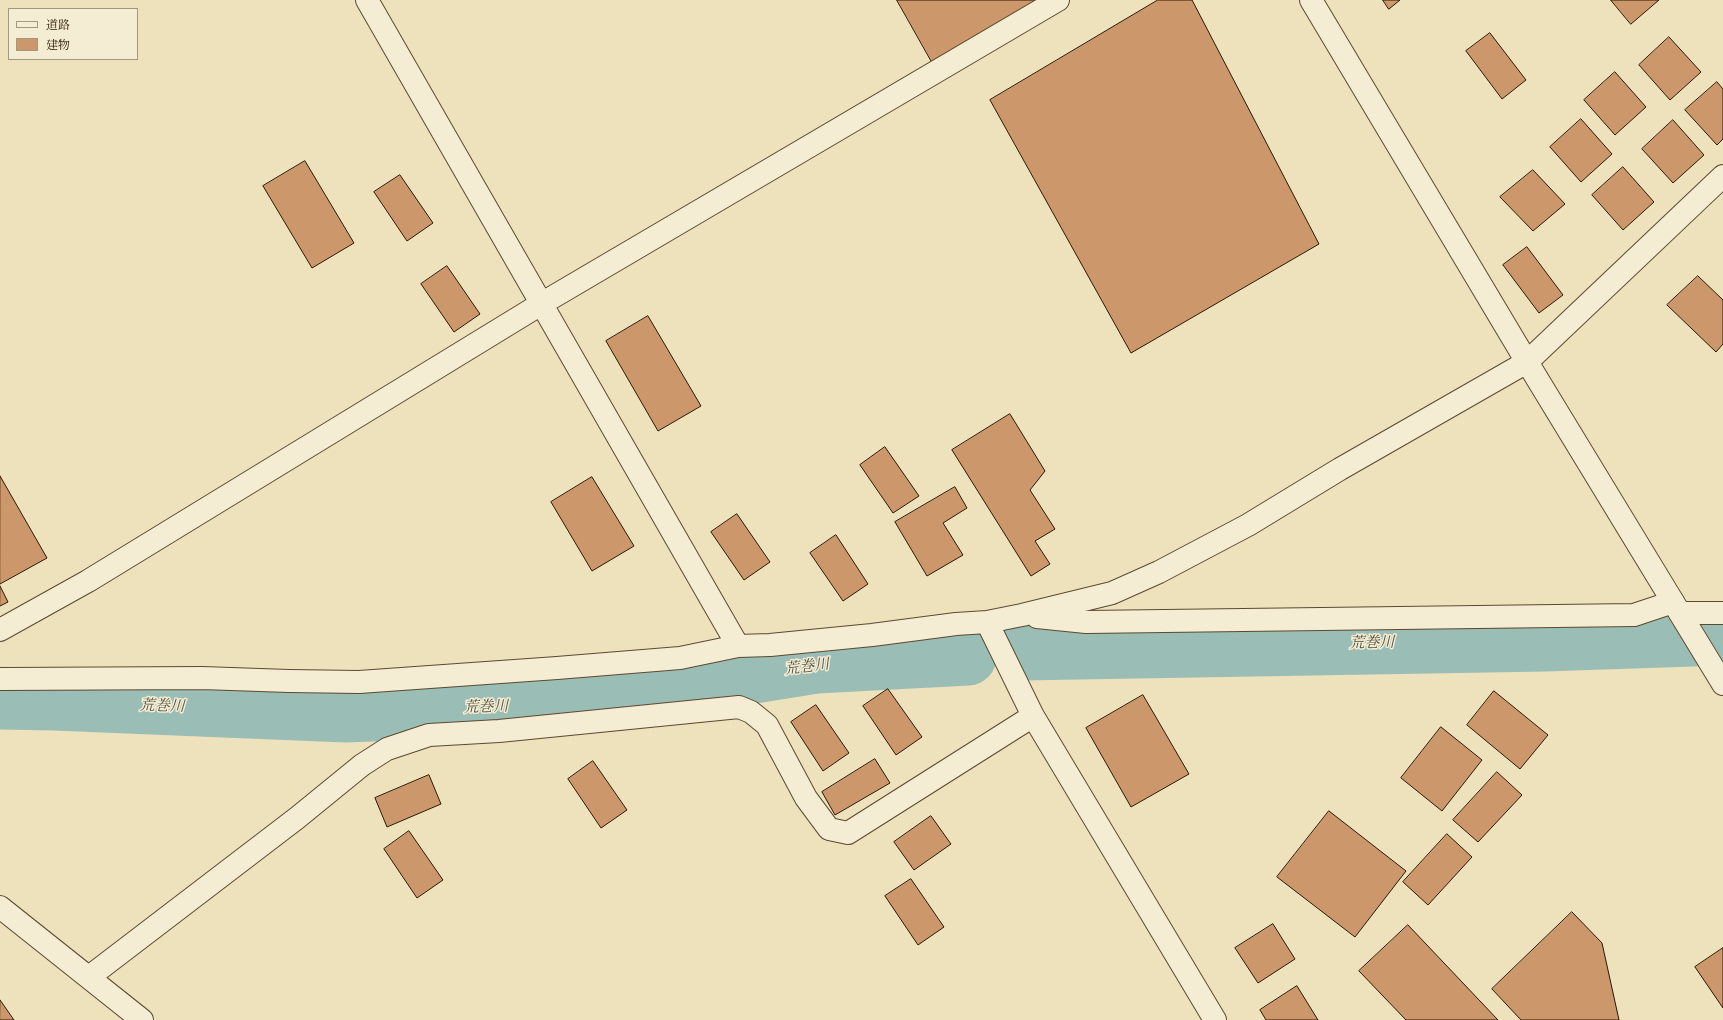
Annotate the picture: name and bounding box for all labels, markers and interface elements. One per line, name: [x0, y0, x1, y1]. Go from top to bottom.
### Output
legend: [8, 8, 138, 60]
text: 道路: [46, 18, 70, 33]
text: 建物: [46, 38, 70, 53]
water label: 荒巻川: [1349, 635, 1395, 653]
water label: 荒巻川: [784, 656, 830, 680]
water label: 荒巻川: [139, 697, 185, 717]
water label: 荒巻川: [463, 698, 509, 718]

